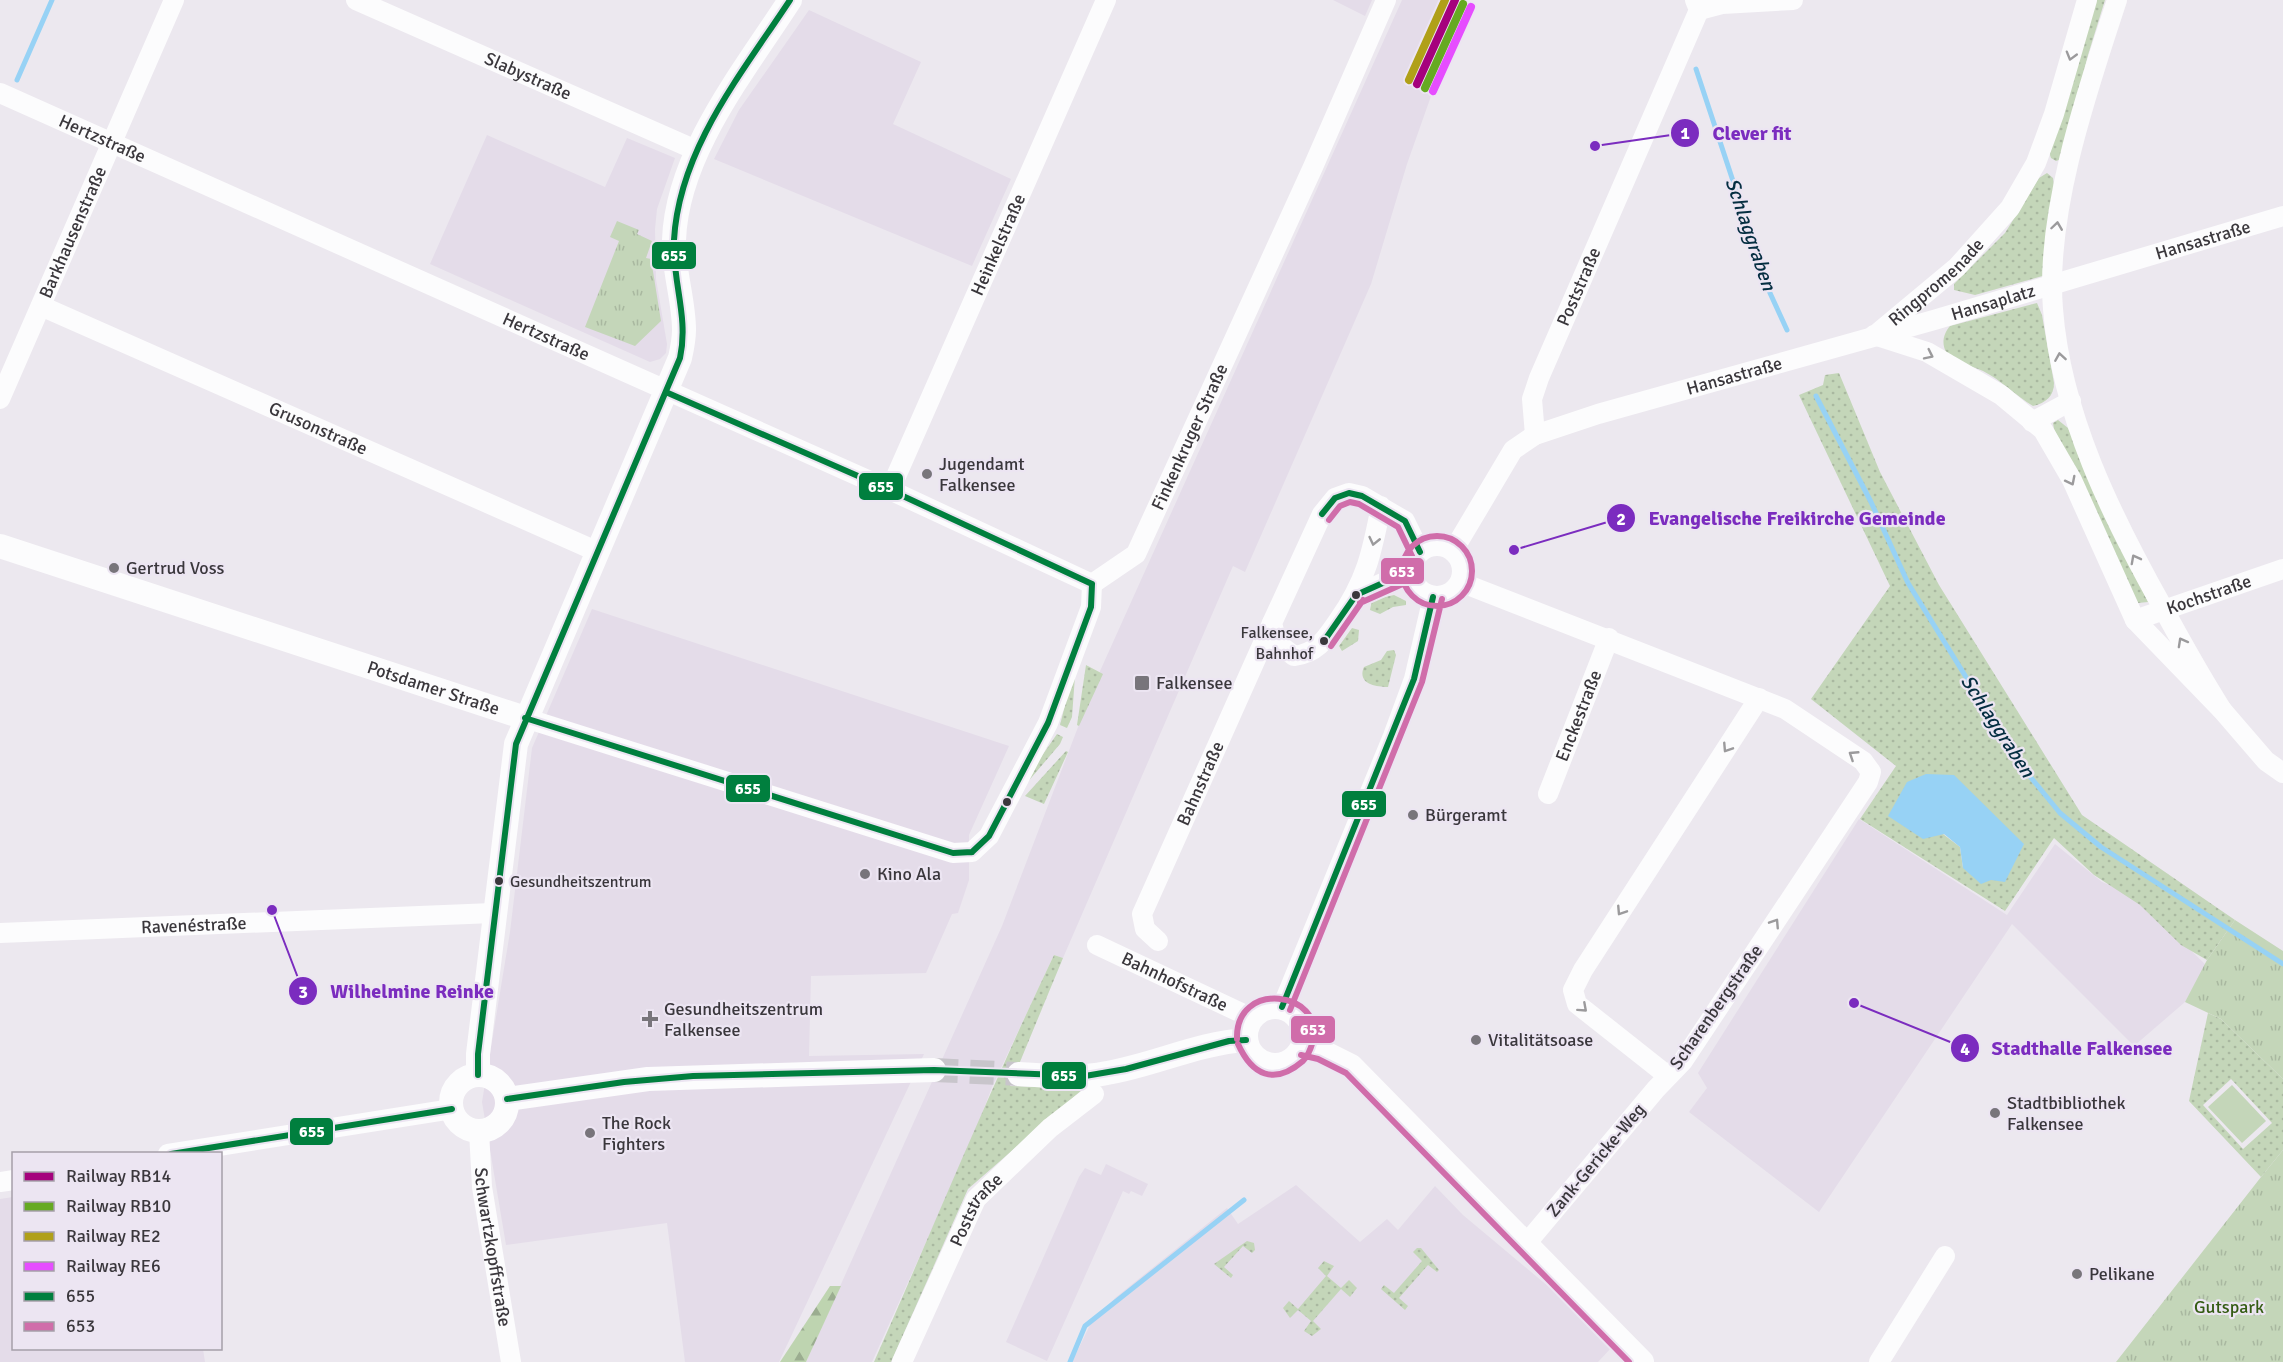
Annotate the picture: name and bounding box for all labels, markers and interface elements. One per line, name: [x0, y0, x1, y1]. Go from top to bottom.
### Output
street label: Slabystraße: [481, 47, 575, 105]
one-way arrow: [2066, 50, 2078, 61]
street label: Hertzstraße: [55, 110, 149, 168]
callout: Clever fit: [1670, 114, 1803, 152]
text: Clever fit: [1712, 121, 1792, 146]
text: 1: [1680, 122, 1690, 144]
street label: Barkhausenstraße: [34, 163, 111, 301]
water label: Schlaggraben: [1720, 175, 1782, 295]
street label: Heinkelstraße: [966, 190, 1030, 299]
street label: Hansastraße: [2153, 215, 2253, 264]
one-way arrow: [2051, 221, 2063, 231]
street label: Ringpromenade: [1884, 234, 1989, 331]
line badge: 655: [651, 241, 697, 270]
street label: Poststraße: [1552, 244, 1605, 329]
text: 655: [661, 246, 687, 266]
street label: Hansaplatz: [1948, 280, 2038, 325]
street label: Hertzstraße: [499, 308, 593, 366]
one-way arrow: [1923, 347, 1934, 359]
street label: Hansastraße: [1684, 352, 1785, 400]
one-way arrow: [2055, 352, 2067, 361]
street label: Finkenkruger Straße: [1147, 360, 1233, 514]
street label: Grusonstraße: [266, 397, 371, 460]
place label: Jugendamt Falkensee: [939, 453, 1025, 496]
marker: Jugendamt Falkensee: [920, 467, 934, 481]
line badge: 655: [858, 472, 904, 501]
one-way arrow: [2064, 474, 2076, 485]
text: 655: [868, 477, 894, 497]
callout: Evangelische Freikirche Gemeinde: [1606, 499, 1957, 537]
text: Evangelische Freikirche Gemeinde: [1648, 506, 1946, 531]
text: 2: [1616, 508, 1626, 530]
one-way arrow: [1368, 536, 1381, 546]
one-way arrow: [2131, 554, 2142, 565]
place label: Gertrud Voss: [126, 557, 225, 579]
line badge: 653: [1380, 557, 1425, 585]
marker: Gertrud Voss: [107, 561, 121, 575]
text: 653: [1389, 562, 1415, 582]
street label: Kochstraße: [2163, 570, 2254, 619]
unlabelled marker: [1350, 589, 1362, 601]
place label: Falkensee, Bahnhof: [1241, 623, 1314, 664]
marker: Falkensee, Bahnhof: [1318, 635, 1330, 647]
one-way arrow: [2178, 638, 2189, 648]
street label: Potsdamer Straße: [364, 656, 502, 720]
street label: Enckestraße: [1551, 667, 1606, 765]
water label: Schlaggraben: [1955, 670, 2041, 783]
place label: Falkensee: [1156, 672, 1233, 694]
marker: Falkensee: [1133, 674, 1151, 692]
street label: Bahnstraße: [1172, 738, 1229, 829]
one-way arrow: [1724, 741, 1735, 752]
one-way arrow: [1849, 750, 1859, 762]
line badge: 655: [725, 774, 771, 803]
text: 655: [735, 779, 761, 799]
line badge: 655: [1341, 790, 1387, 818]
text: 655: [1351, 795, 1377, 815]
unlabelled marker: [1001, 796, 1013, 808]
place label: Bürgeramt: [1425, 804, 1507, 826]
marker: Bürgeramt: [1406, 808, 1420, 822]
place label: Kino Ala: [877, 863, 941, 885]
marker: Kino Ala: [858, 867, 872, 881]
place label: Gesundheitszentrum: [510, 872, 651, 892]
marker: Gesundheitszentrum: [493, 875, 505, 887]
one-way arrow: [1617, 904, 1628, 915]
street label: Ravenéstraße: [141, 912, 247, 938]
one-way arrow: [1767, 919, 1779, 929]
street label: Scharenbergstraße: [1665, 940, 1767, 1074]
street label: Bahnhofstraße: [1118, 947, 1231, 1016]
callout: Wilhelmine Reinke: [288, 972, 505, 1010]
text: Wilhelmine Reinke: [330, 979, 494, 1004]
text: 3: [298, 981, 308, 1003]
place label: Gesundheitszentrum Falkensee: [664, 998, 823, 1041]
one-way arrow: [1576, 1001, 1587, 1012]
marker: Gesundheitszentrum Falkensee: [641, 1010, 659, 1028]
line badge: 653: [1290, 1015, 1336, 1044]
text: 653: [1300, 1020, 1326, 1040]
place label: Vitalitätsoase: [1488, 1029, 1593, 1051]
callout: Stadthalle Falkensee: [1950, 1029, 2185, 1067]
marker: Vitalitätsoase: [1469, 1033, 1483, 1047]
text: Stadthalle Falkensee: [1992, 1036, 2172, 1061]
text: 4: [1960, 1038, 1970, 1060]
line badge: 655: [1041, 1061, 1087, 1090]
text: 655: [1051, 1066, 1077, 1086]
place label: Stadtbibliothek Falkensee: [2007, 1092, 2125, 1135]
street label: Zank-Gericke-Weg: [1542, 1099, 1650, 1221]
marker: Stadtbibliothek Falkensee: [1988, 1106, 2002, 1120]
place label: The Rock Fighters: [602, 1112, 671, 1155]
line badge: 655: [289, 1117, 334, 1146]
text: 655: [299, 1122, 325, 1142]
marker: The Rock Fighters: [583, 1126, 597, 1140]
legend: [12, 1152, 222, 1350]
text: Railway RB14: [66, 1165, 171, 1187]
street label: Schwartzkopffstraße: [470, 1167, 516, 1328]
street label: Poststraße: [945, 1168, 1007, 1250]
text: Railway RB10: [66, 1195, 171, 1217]
text: Railway RE2: [66, 1225, 161, 1247]
text: Railway RE6: [66, 1255, 161, 1277]
place label: Pelikane: [2089, 1263, 2155, 1285]
marker: Pelikane: [2070, 1267, 2084, 1281]
text: 655: [66, 1285, 95, 1307]
park label: Gutspark: [2194, 1296, 2264, 1318]
text: 653: [66, 1315, 95, 1337]

